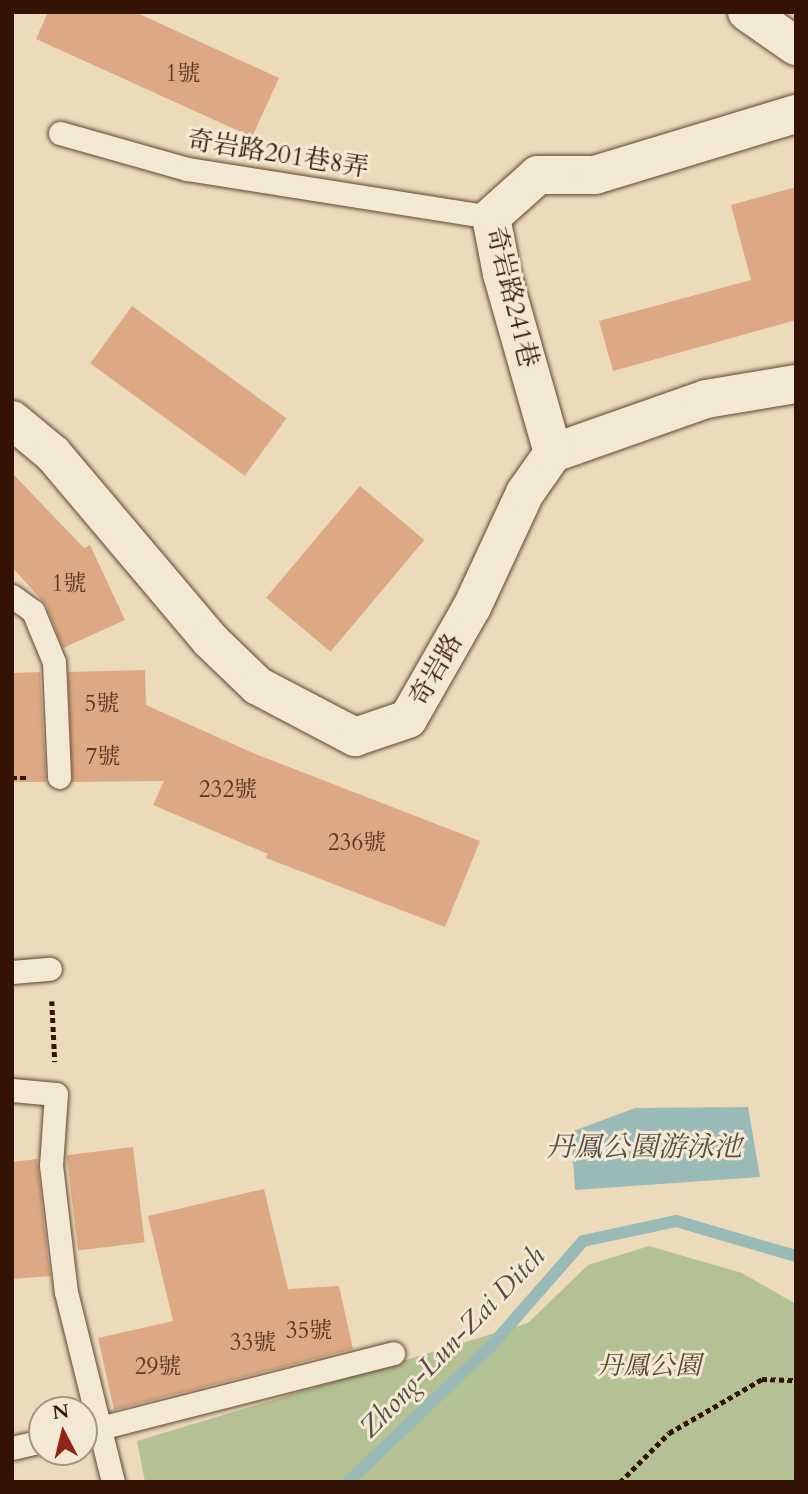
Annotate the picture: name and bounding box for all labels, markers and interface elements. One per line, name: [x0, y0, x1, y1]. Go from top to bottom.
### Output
house number: 1號: [166, 60, 200, 88]
street label: 奇岩路201巷8弄: [185, 124, 371, 184]
street label: 奇岩路241巷: [479, 223, 545, 371]
house number: 1號: [52, 570, 86, 598]
street label: 奇岩路: [403, 628, 469, 712]
house number: 5號: [85, 690, 119, 718]
house number: 7號: [86, 743, 120, 771]
house number: 232號: [199, 776, 257, 804]
house number: 236號: [328, 829, 386, 857]
water label: 丹鳳公園游泳池: [546, 1130, 742, 1164]
water label: Zhong-Lun-Zai Ditch: [352, 1240, 552, 1444]
house number: 35號: [286, 1317, 332, 1345]
house number: 33號: [230, 1329, 276, 1357]
park label: 丹鳳公園: [597, 1350, 701, 1382]
house number: 29號: [135, 1353, 181, 1381]
north arrow: [28, 1396, 98, 1466]
text: N: [51, 1398, 70, 1426]

